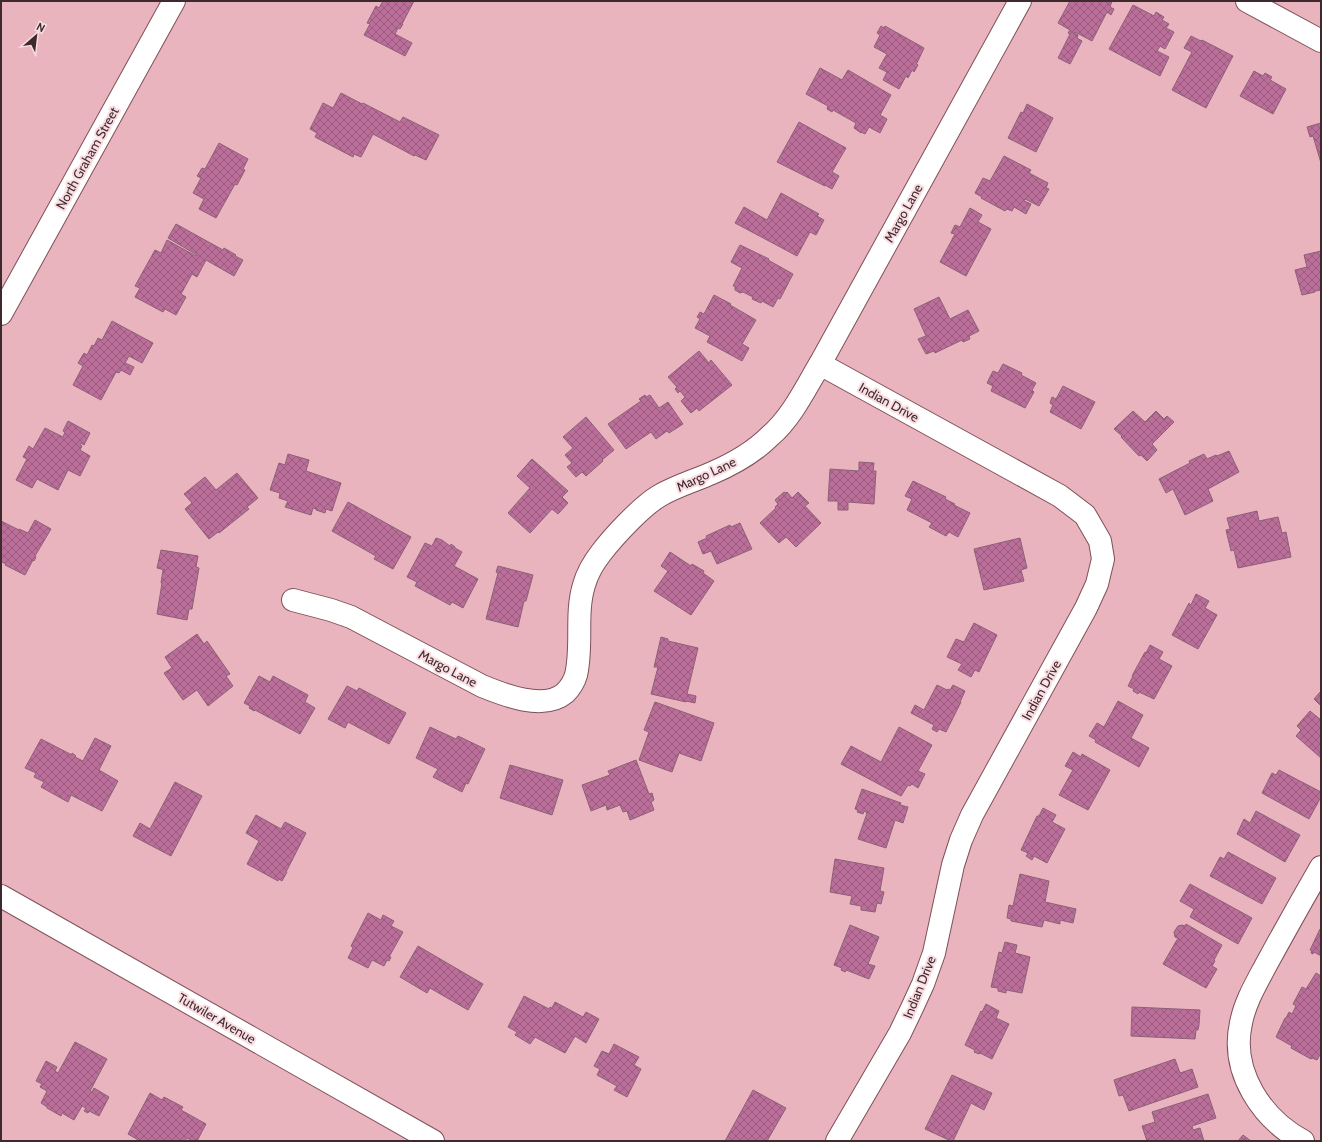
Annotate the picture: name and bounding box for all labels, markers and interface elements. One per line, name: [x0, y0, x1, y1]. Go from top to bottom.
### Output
north arrow: [16, 16, 56, 56]
text: N: [34, 19, 47, 35]
street label: North Graham Street: [52, 104, 122, 212]
street label: Margo Lane: [880, 181, 926, 245]
street label: Indian Drive: [856, 379, 922, 425]
street label: Margo Lane: [674, 453, 739, 495]
street label: Margo Lane: [416, 646, 480, 690]
street label: Indian Drive: [1018, 657, 1064, 723]
street label: Indian Drive: [899, 953, 939, 1021]
street label: Tutwiler Avenue: [175, 989, 259, 1047]

